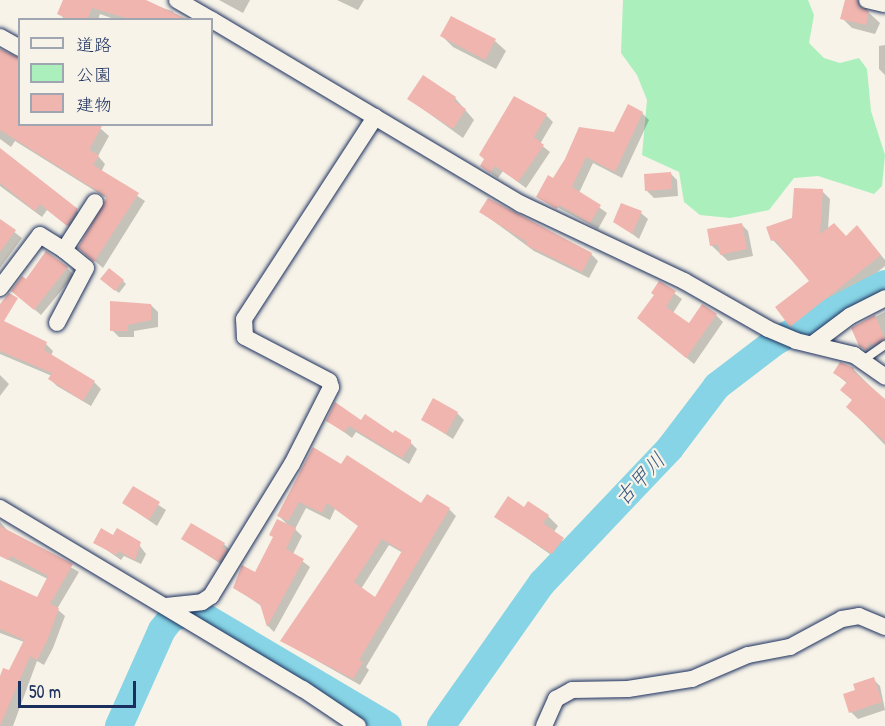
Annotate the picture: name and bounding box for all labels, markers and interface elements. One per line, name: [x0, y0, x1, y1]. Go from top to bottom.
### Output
legend: [18, 18, 213, 126]
text: 道路: [76, 32, 112, 57]
text: 公園: [76, 62, 112, 87]
text: 建物: [76, 92, 112, 117]
water label: 古甲川: [609, 447, 671, 511]
scale bar: [21, 669, 140, 707]
text: 50 m: [29, 679, 61, 704]

